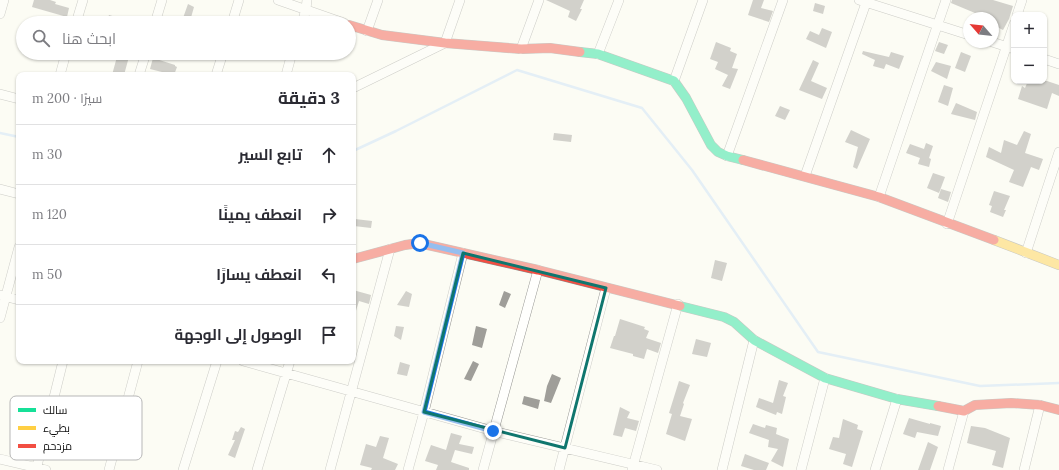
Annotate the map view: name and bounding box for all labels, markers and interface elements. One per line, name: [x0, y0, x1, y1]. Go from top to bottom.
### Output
north arrow: [963, 12, 999, 48]
map controls: [1011, 12, 1047, 84]
button: +: [1011, 12, 1047, 48]
search box: [16, 16, 356, 60]
icon: search: [30, 27, 52, 49]
text: ابحث هنا: [62, 29, 116, 48]
button: −: [1011, 48, 1047, 84]
text: 3 دقيقة: [278, 87, 340, 109]
text: سيرًا · 200 m: [32, 90, 102, 107]
icon: ahead: [318, 144, 340, 166]
text: تابع السير: [238, 145, 302, 164]
text: 30 m: [32, 146, 62, 163]
icon: right: [318, 204, 340, 226]
text: انعطف يمينًا: [218, 205, 302, 224]
text: 120 m: [32, 206, 67, 223]
route start: [411, 234, 429, 252]
icon: left: [318, 264, 340, 286]
text: انعطف يسارًا: [216, 265, 302, 284]
text: 50 m: [32, 266, 62, 283]
icon: arrive: [318, 324, 340, 346]
text: الوصول إلى الوجهة: [175, 325, 302, 344]
legend: [10, 396, 142, 460]
text: سالك: [43, 403, 67, 417]
text: بطيء: [43, 421, 70, 437]
route end: [484, 422, 502, 440]
text: مزدحم: [43, 439, 72, 454]

